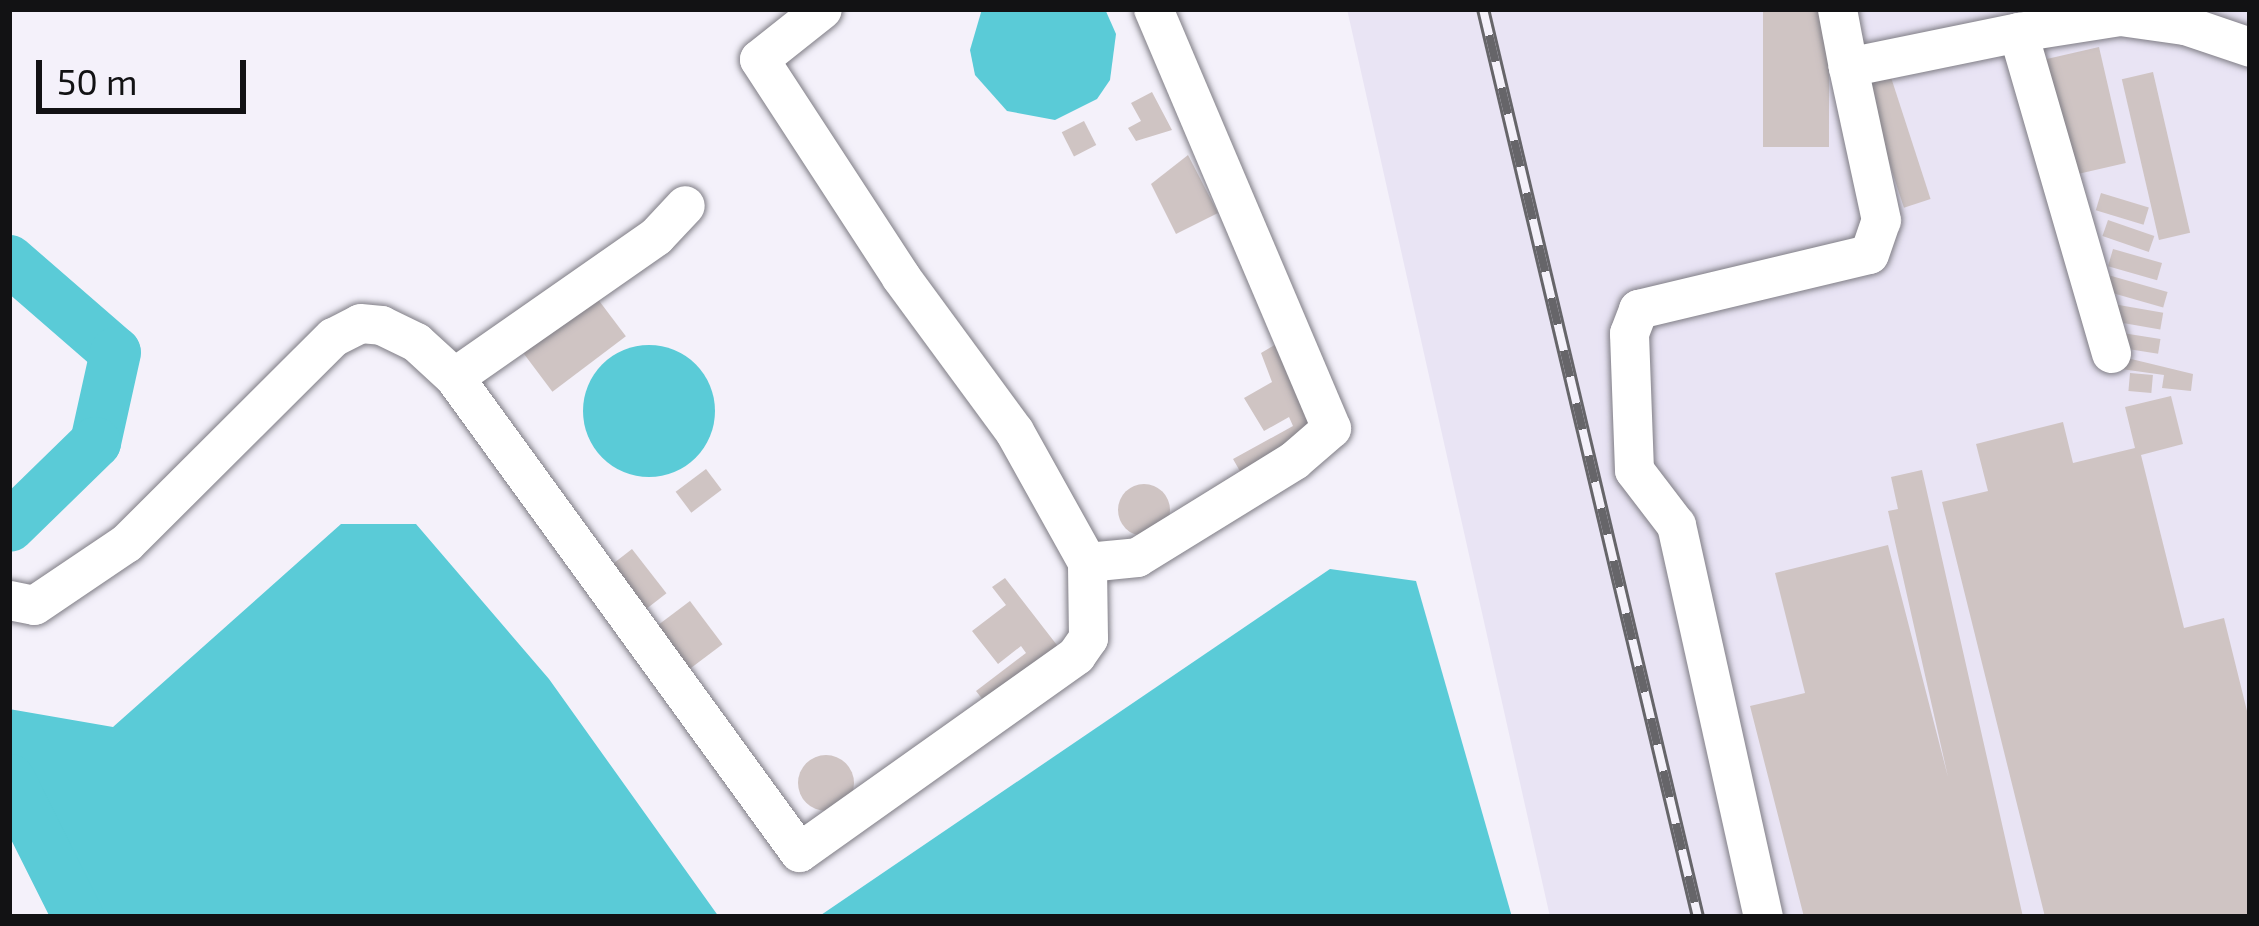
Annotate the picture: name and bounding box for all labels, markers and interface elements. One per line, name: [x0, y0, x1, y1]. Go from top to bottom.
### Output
scale bar: [42, 36, 252, 110]
text: 50 m: [57, 59, 138, 102]

